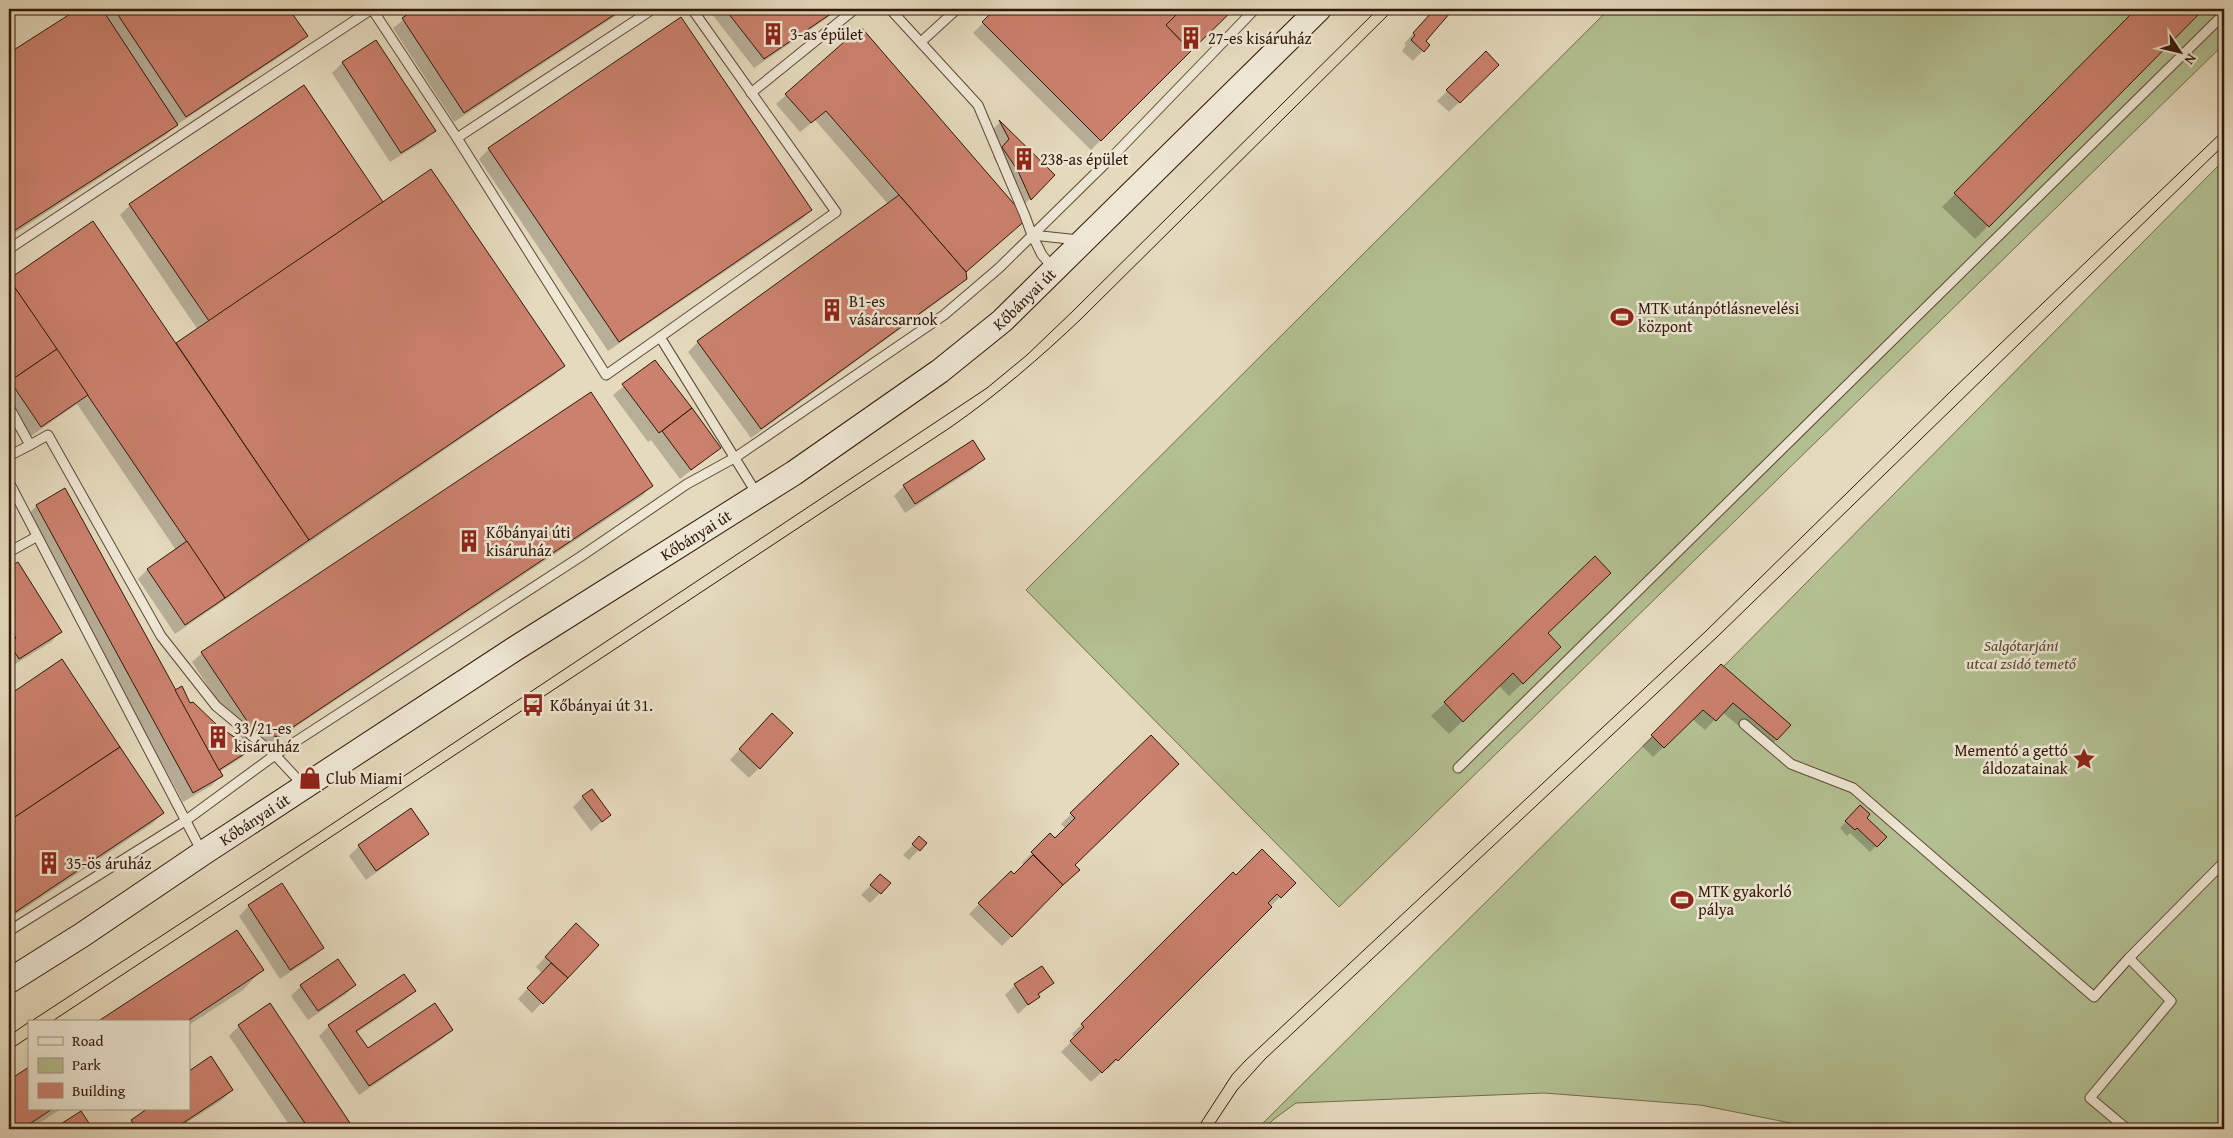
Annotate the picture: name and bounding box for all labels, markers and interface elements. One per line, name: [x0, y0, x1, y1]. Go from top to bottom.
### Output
building icon: 3-as épület: [760, 21, 786, 47]
place label: 3-as épület: [790, 22, 863, 46]
building icon: 27-es kisáruház: [1178, 25, 1204, 51]
place label: 27-es kisáruház: [1208, 26, 1312, 50]
north arrow: [2156, 28, 2206, 78]
text: N: [2179, 50, 2202, 70]
building icon: 238-as épület: [1011, 146, 1037, 172]
place label: 238-as épület: [1040, 147, 1129, 171]
street label: Kőbányai út: [988, 262, 1061, 336]
place label: B1-es vásárcsarnok: [849, 289, 939, 331]
place label: MTK utánpótlásnevelési központ: [1638, 296, 1800, 338]
building icon: B1-es vásárcsarnok: [819, 297, 845, 323]
sports icon: MTK utánpótlásnevelési központ: [1609, 304, 1635, 330]
street label: Kőbányai út: [655, 503, 736, 566]
place label: Kőbányai úti kisáruház: [486, 520, 571, 562]
building icon: Kőbányai úti kisáruház: [456, 528, 482, 554]
park label: Salgótarjáni utcai zsidó temető: [1966, 633, 2077, 675]
bus stop icon: Kőbányai út 31.: [520, 692, 546, 718]
place label: Kőbányai út 31.: [550, 693, 653, 717]
place label: 33/21-es kisáruház: [234, 716, 299, 758]
building icon: 33/21-es kisáruház: [205, 724, 231, 750]
place label: Mementó a gettó áldozatainak: [1954, 738, 2069, 780]
place icon: Mementó a gettó áldozatainak: [2071, 746, 2097, 772]
shop icon: Club Miami: [297, 765, 323, 791]
place label: Club Miami: [326, 766, 403, 790]
street label: Kőbányai út: [214, 787, 295, 851]
building icon: 35-ös áruház: [36, 850, 62, 876]
place label: 35-ös áruház: [66, 851, 151, 875]
place label: MTK gyakorló pálya: [1698, 879, 1792, 921]
sports icon: MTK gyakorló pálya: [1669, 887, 1695, 913]
legend: [28, 1020, 190, 1110]
text: Road: [72, 1030, 103, 1051]
text: Park: [72, 1054, 101, 1075]
text: Building: [72, 1080, 126, 1101]

